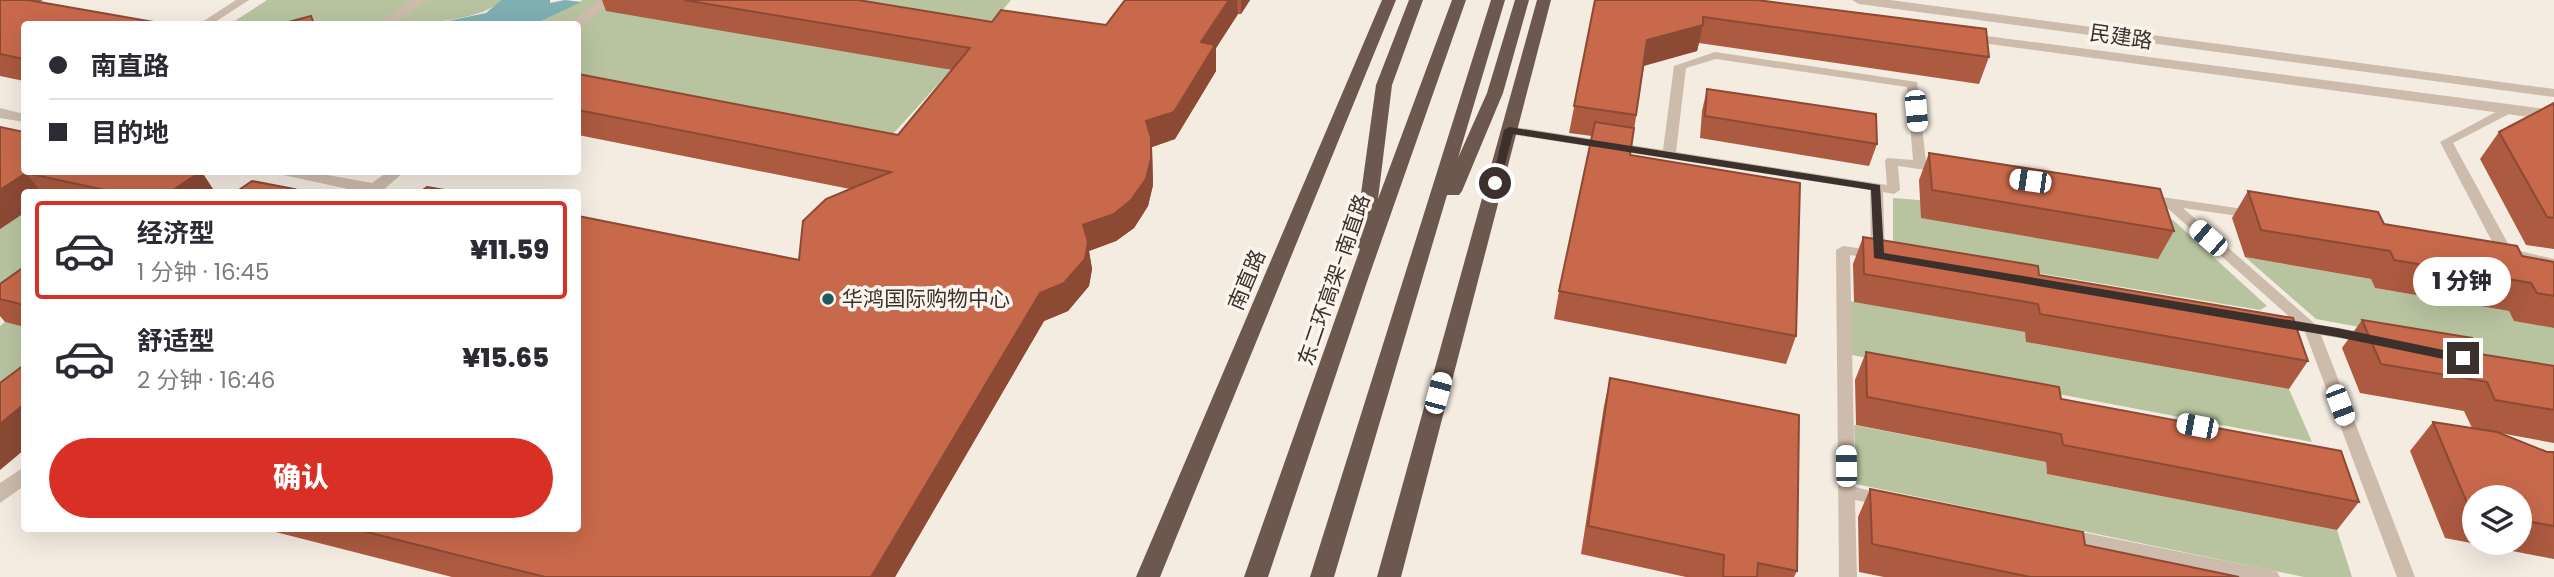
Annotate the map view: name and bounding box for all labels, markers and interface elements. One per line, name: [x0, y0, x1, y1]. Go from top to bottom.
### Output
street label: 民建路: [2088, 18, 2154, 55]
text: 南直路: [91, 48, 169, 84]
car: [1904, 89, 1929, 133]
text: 目的地: [91, 115, 169, 151]
route start: [1479, 167, 1511, 199]
car: [2008, 168, 2053, 194]
street label: 东二环高架-南直路: [1291, 190, 1376, 369]
text: 经济型: [137, 215, 215, 251]
car: [2186, 216, 2231, 260]
icon: car: [53, 219, 116, 282]
text: ¥11.59: [470, 232, 549, 268]
street label: 南直路: [1221, 245, 1272, 314]
text: 1 分钟 · 16:45: [137, 256, 269, 288]
callout: 1 分钟: [2414, 256, 2512, 306]
text: 1 分钟: [2432, 265, 2492, 297]
place label: 华鸿国际购物中心: [842, 284, 1010, 313]
marker: 华鸿国际购物中心: [820, 291, 836, 307]
text: 舒适型: [137, 323, 215, 359]
icon: car: [53, 327, 116, 390]
text: ¥15.65: [462, 340, 549, 376]
route end: [2447, 342, 2479, 374]
text: 2 分钟 · 16:46: [137, 364, 275, 396]
car: [1423, 370, 1454, 416]
car: [2323, 382, 2358, 428]
car: [2175, 412, 2220, 440]
button: 确认: [49, 438, 553, 518]
car: [1836, 445, 1857, 487]
map controls: [2462, 485, 2532, 555]
button: layers: [2462, 485, 2532, 555]

